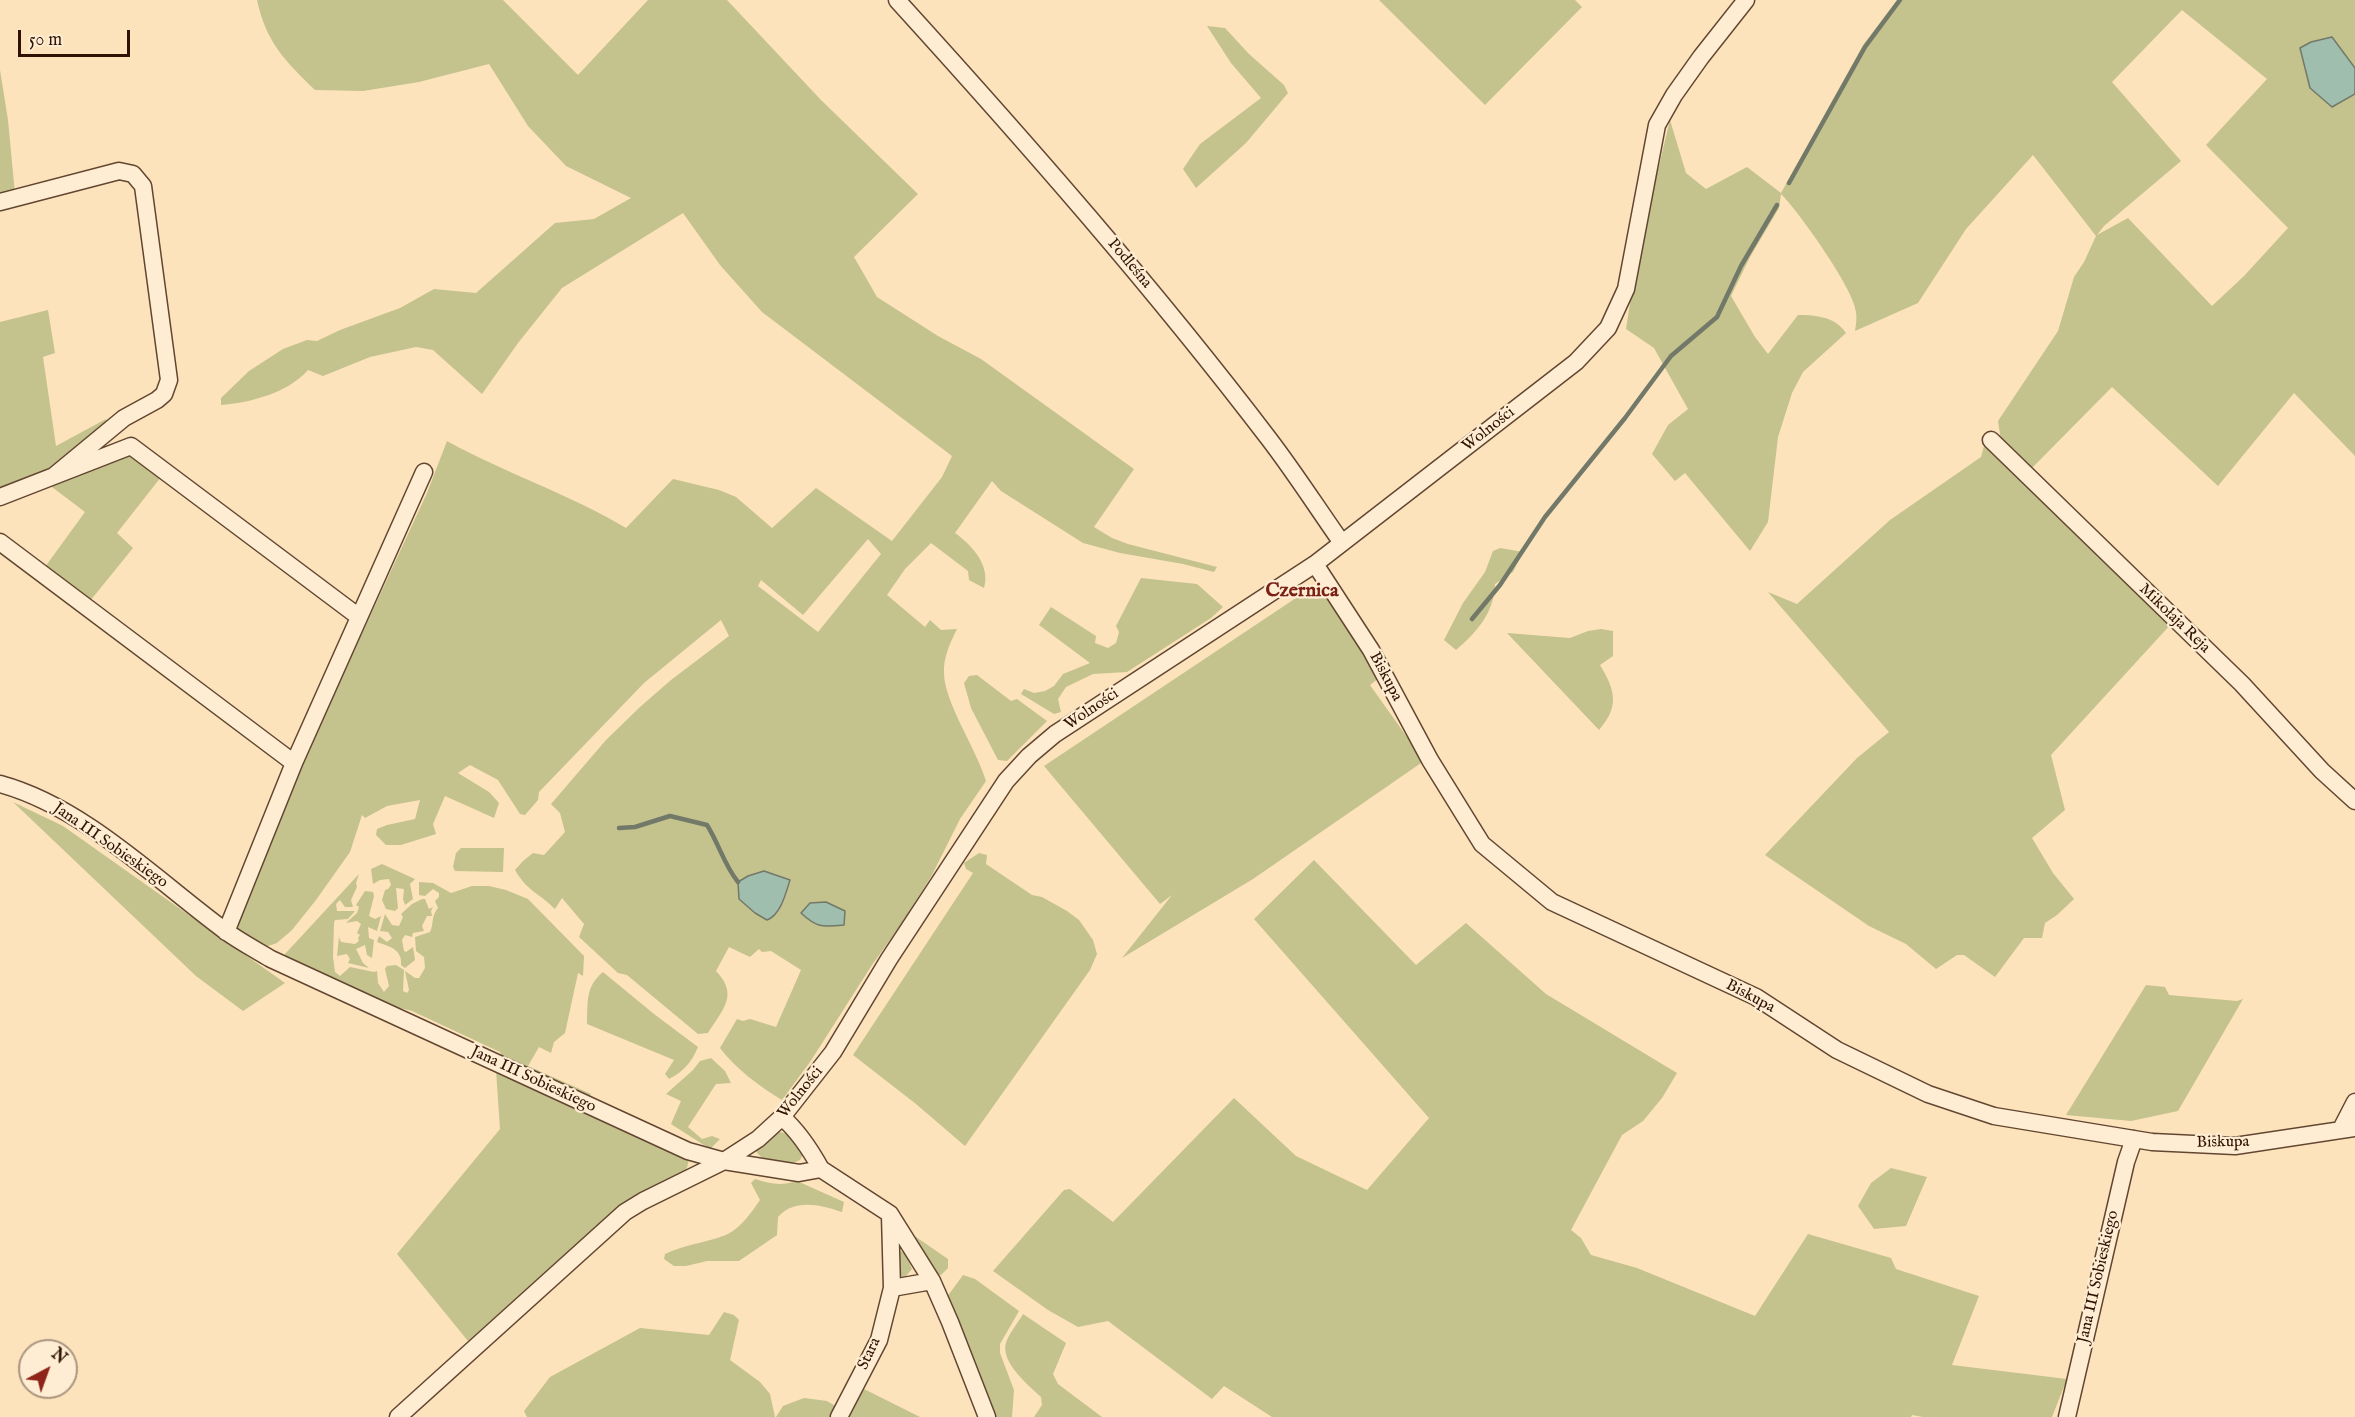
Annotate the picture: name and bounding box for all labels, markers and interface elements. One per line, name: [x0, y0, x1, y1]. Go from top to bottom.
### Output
scale bar: [21, 18, 134, 56]
text: 50 m: [29, 29, 62, 52]
street label: Podleśna: [1103, 235, 1155, 293]
street label: Wolności: [1459, 404, 1519, 456]
district label: Czernica: [1265, 580, 1339, 604]
street label: Mikołaja Reja: [2134, 580, 2214, 658]
street label: Biskupa: [1364, 649, 1406, 705]
street label: Wolności: [1061, 685, 1123, 735]
street label: Jana III Sobieskiego: [49, 799, 171, 893]
street label: Biskupa: [1722, 976, 1778, 1018]
street label: Jana III Sobieskiego: [467, 1043, 599, 1117]
street label: Wolności: [774, 1063, 828, 1123]
street label: Biskupa: [2196, 1133, 2250, 1153]
street label: Jana III Sobieskiego: [2074, 1209, 2124, 1345]
street label: Stara: [854, 1335, 886, 1373]
north arrow: [18, 1339, 78, 1399]
text: N: [47, 1345, 70, 1369]

